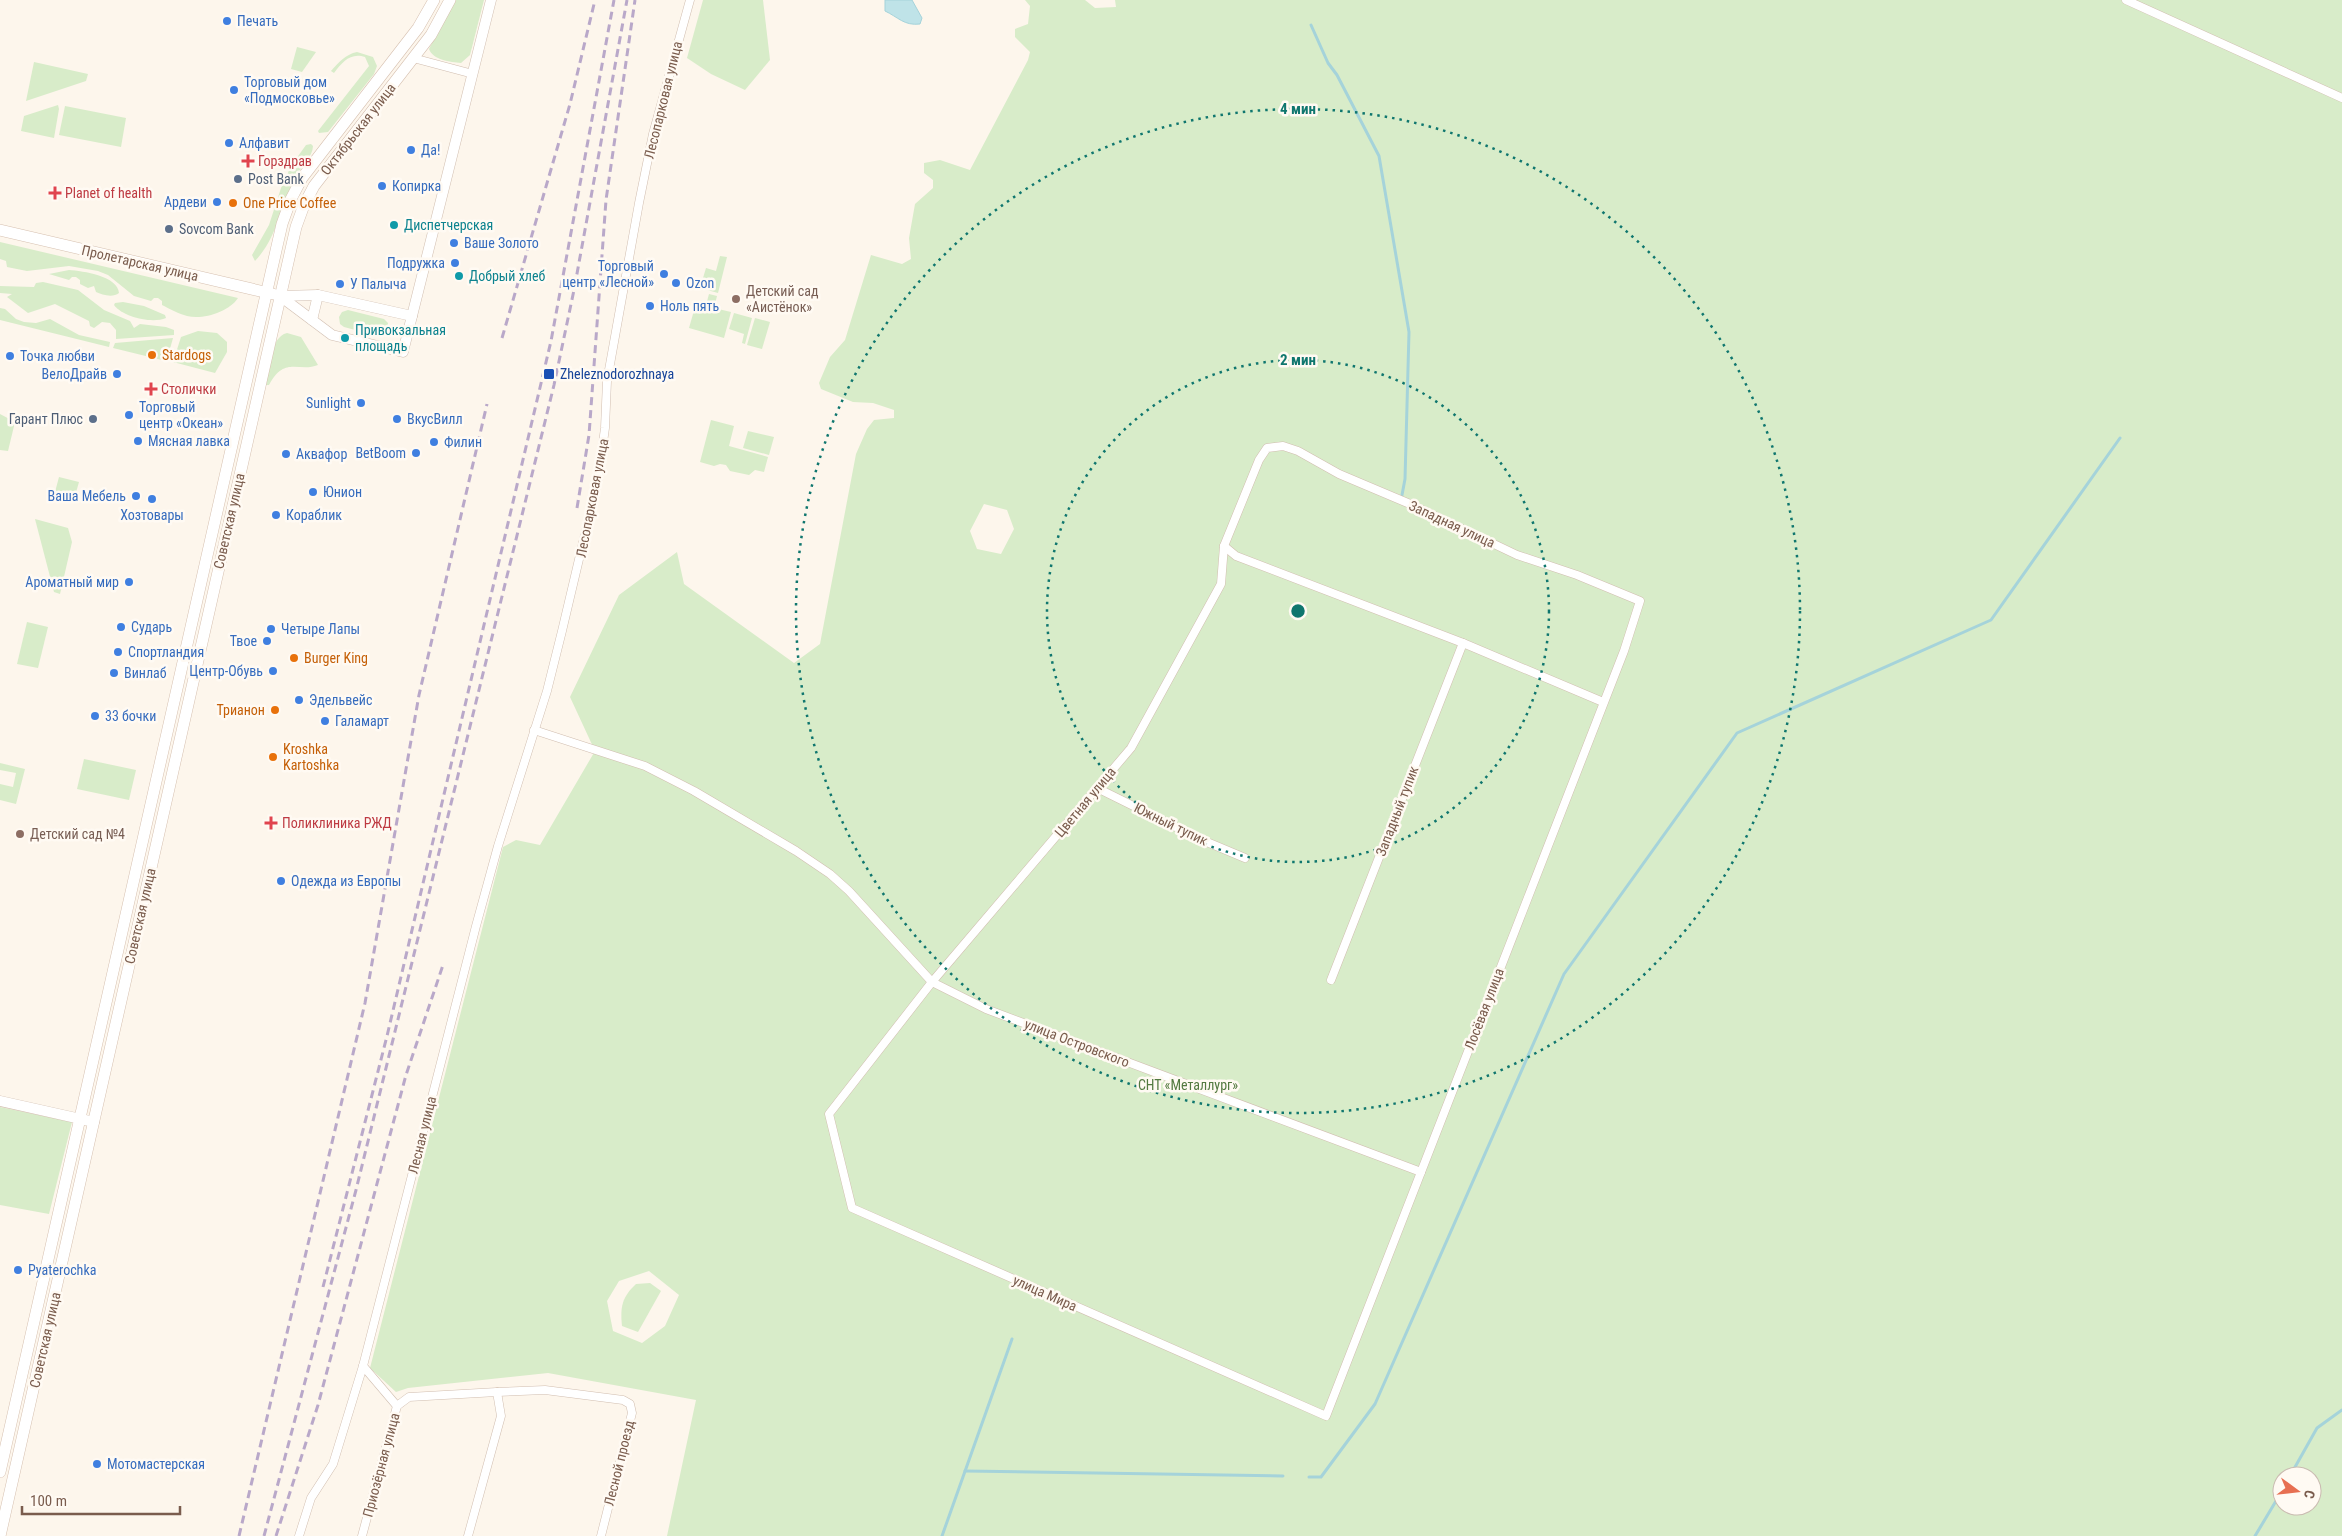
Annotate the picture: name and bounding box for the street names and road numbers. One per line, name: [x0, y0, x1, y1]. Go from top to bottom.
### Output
street label: Лесопарковая улица: [641, 40, 685, 160]
street label: Октябрьская улица: [317, 80, 399, 178]
street label: Пролетарская улица: [80, 242, 200, 284]
street label: Лесопарковая улица: [573, 437, 611, 559]
street label: Советская улица: [210, 472, 248, 570]
street label: Западная улица: [1406, 497, 1498, 551]
street label: Западный тупик: [1372, 763, 1422, 858]
street label: Цветная улица: [1051, 764, 1119, 840]
street label: Южный тупик: [1132, 799, 1211, 849]
street label: Советская улица: [121, 867, 159, 965]
street label: Лосёвая улица: [1461, 966, 1507, 1052]
street label: улица Островского: [1022, 1016, 1132, 1070]
street label: Лесная улица: [405, 1095, 439, 1175]
street label: улица Мира: [1010, 1272, 1080, 1314]
street label: Советская улица: [26, 1291, 64, 1389]
street label: Приозёрная улица: [359, 1411, 403, 1519]
street label: Лесной проезд: [601, 1418, 637, 1507]

